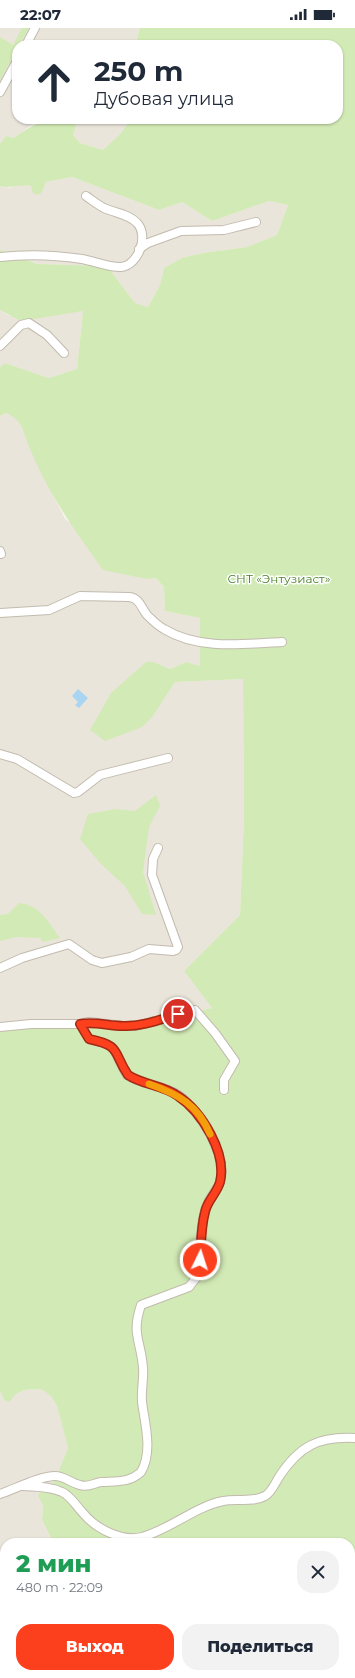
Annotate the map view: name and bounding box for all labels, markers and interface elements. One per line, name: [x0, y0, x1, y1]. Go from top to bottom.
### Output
text: 22:07: [20, 5, 61, 24]
text: 250 m: [94, 54, 184, 88]
icon: ahead: [28, 56, 80, 108]
text: Дубовая улица: [94, 88, 234, 110]
park label: СНТ «Энтузиаст»: [227, 571, 331, 586]
pin: [161, 997, 195, 1031]
icon: arrive: [167, 1003, 189, 1025]
position arrow: [179, 1239, 221, 1281]
text: 2 мин: [16, 1549, 91, 1578]
button: close: [297, 1551, 339, 1593]
text: 480 m · 22:09: [16, 1579, 103, 1595]
button: Выход: [16, 1624, 174, 1670]
button: Поделиться: [182, 1624, 339, 1670]

